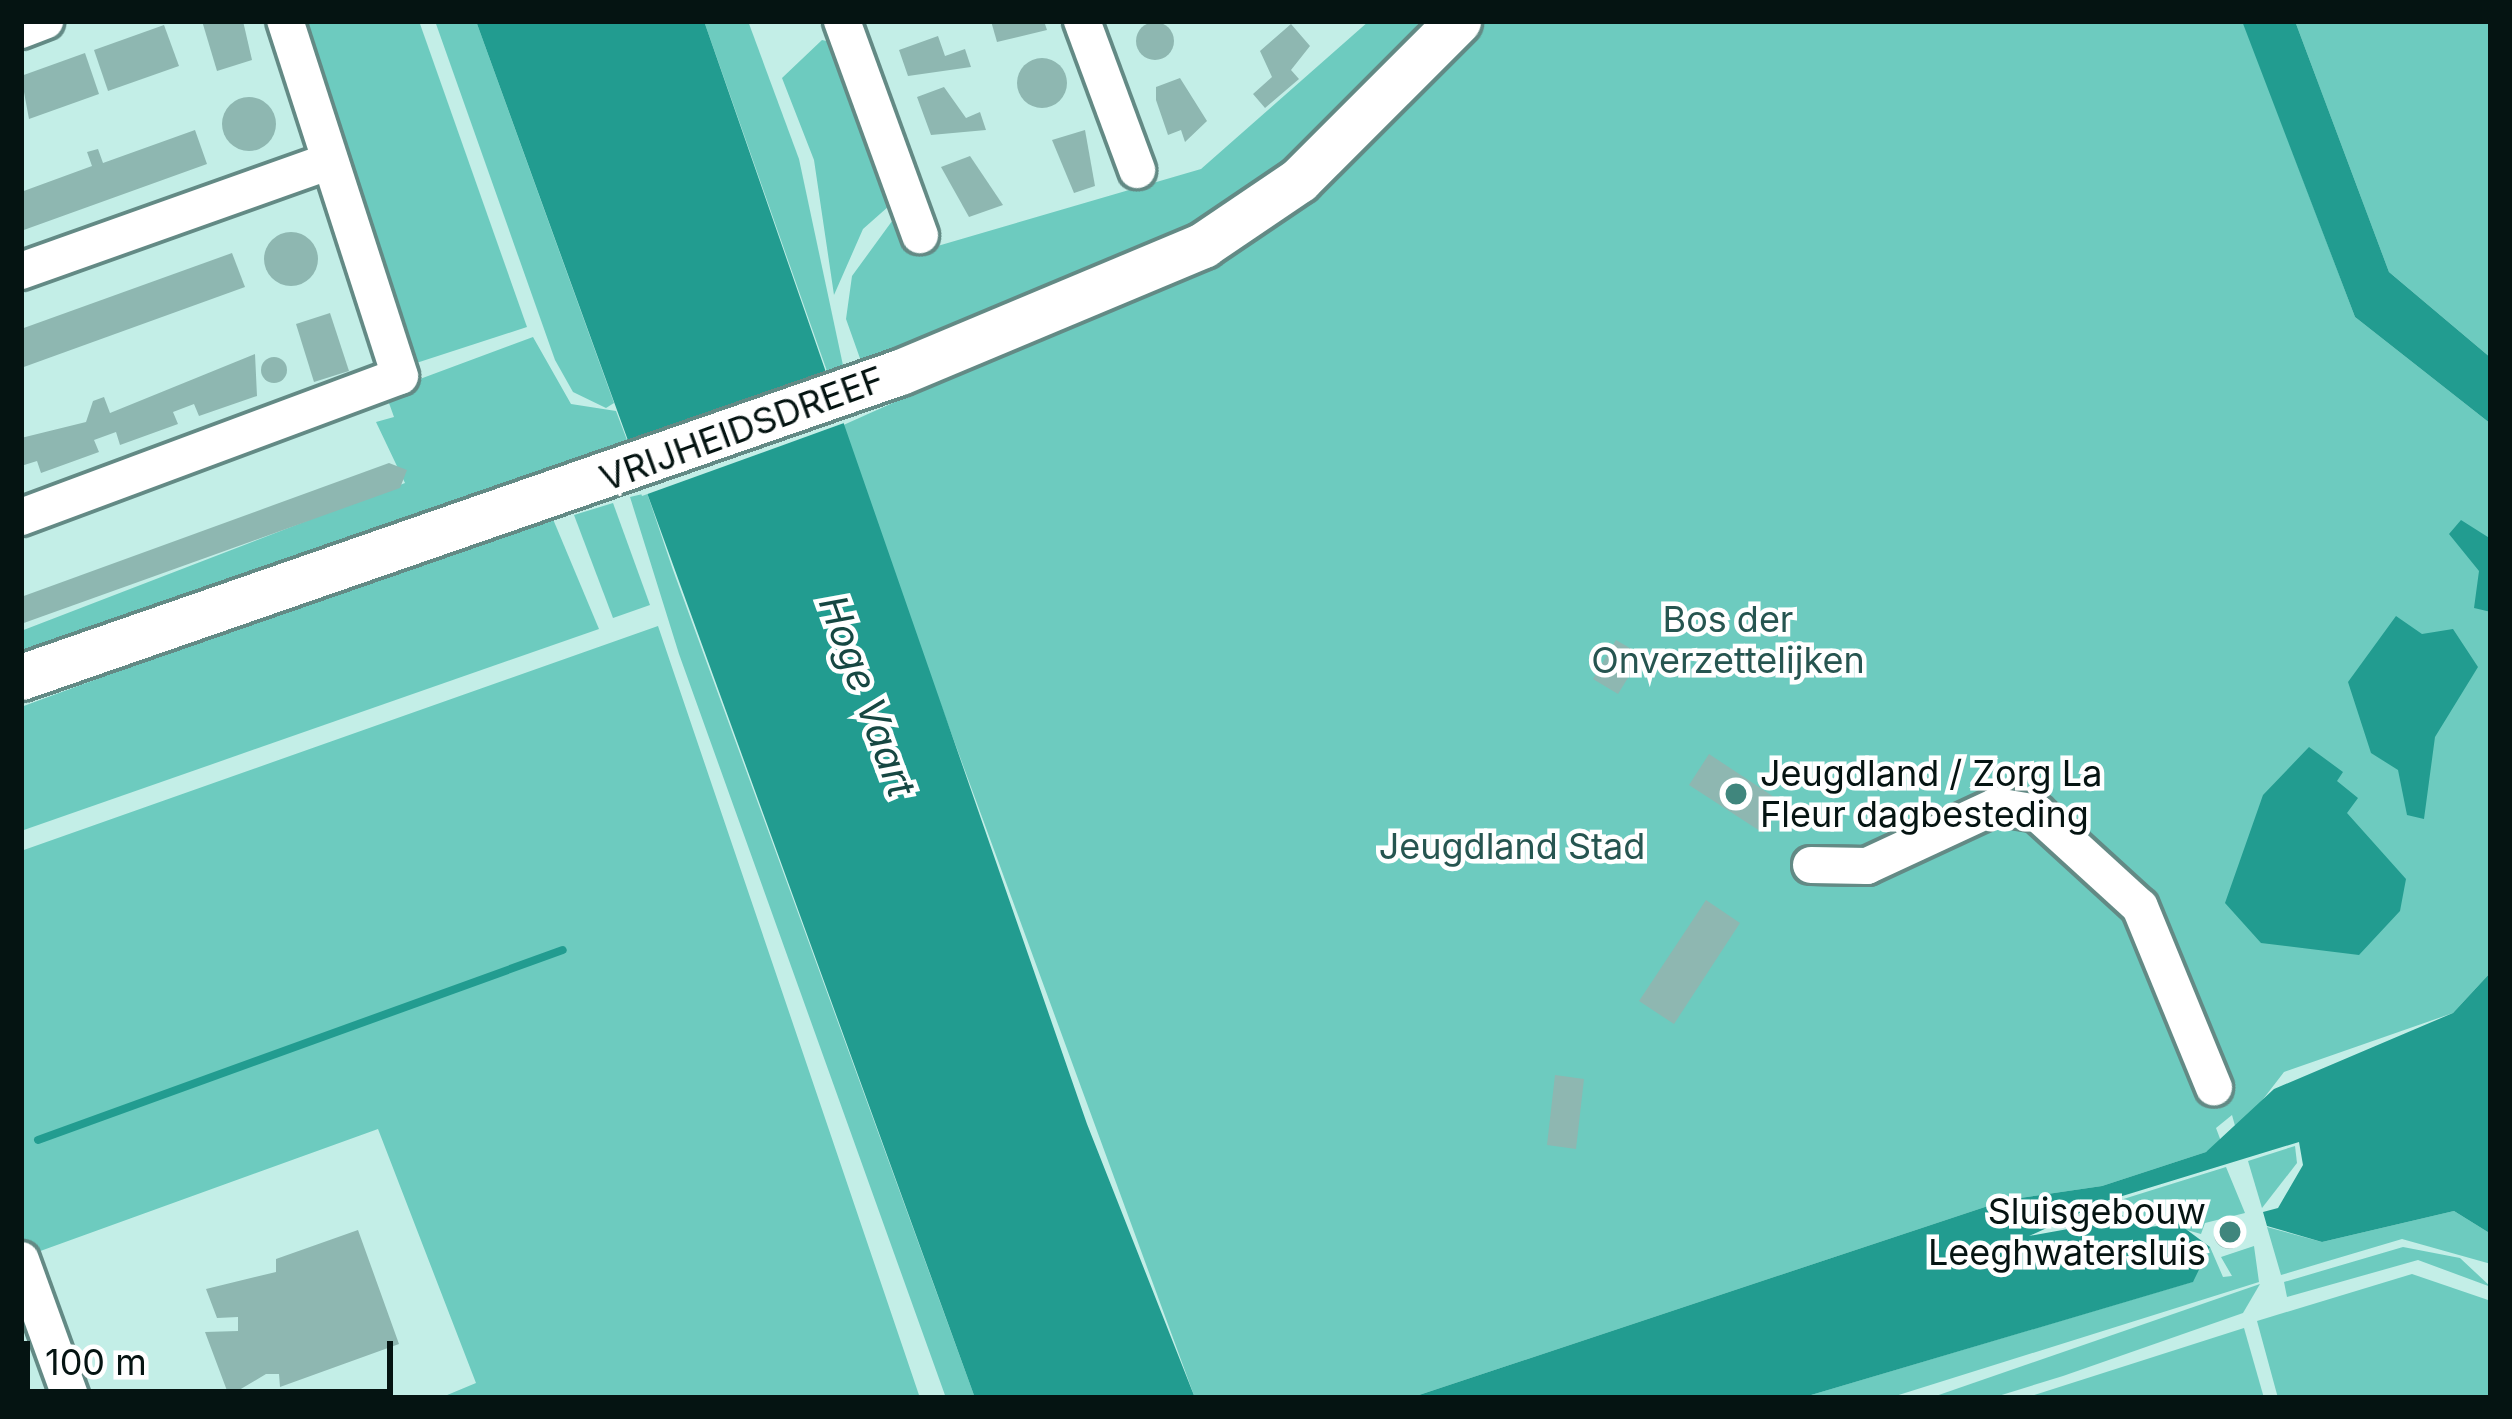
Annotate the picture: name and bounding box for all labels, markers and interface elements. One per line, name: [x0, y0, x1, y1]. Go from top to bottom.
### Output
street label: VRIJHEIDSDREEF: [594, 358, 890, 500]
water label: Hoge Vaart: [809, 589, 925, 803]
park label: Bos der Onverzettelijken: [1591, 597, 1865, 682]
place label: Jeugdland / Zorg La Fleur dagbesteding: [1760, 751, 2102, 836]
marker: Jeugdland / Zorg La Fleur dagbesteding: [1723, 781, 1749, 807]
park label: Jeugdland Stad: [1379, 825, 1645, 869]
place label: Sluisgebouw Leeghwatersluis: [1928, 1189, 2206, 1274]
marker: Sluisgebouw Leeghwatersluis: [2217, 1219, 2243, 1245]
scale bar: [30, 1317, 399, 1391]
text: 100 m: [45, 1340, 147, 1384]

